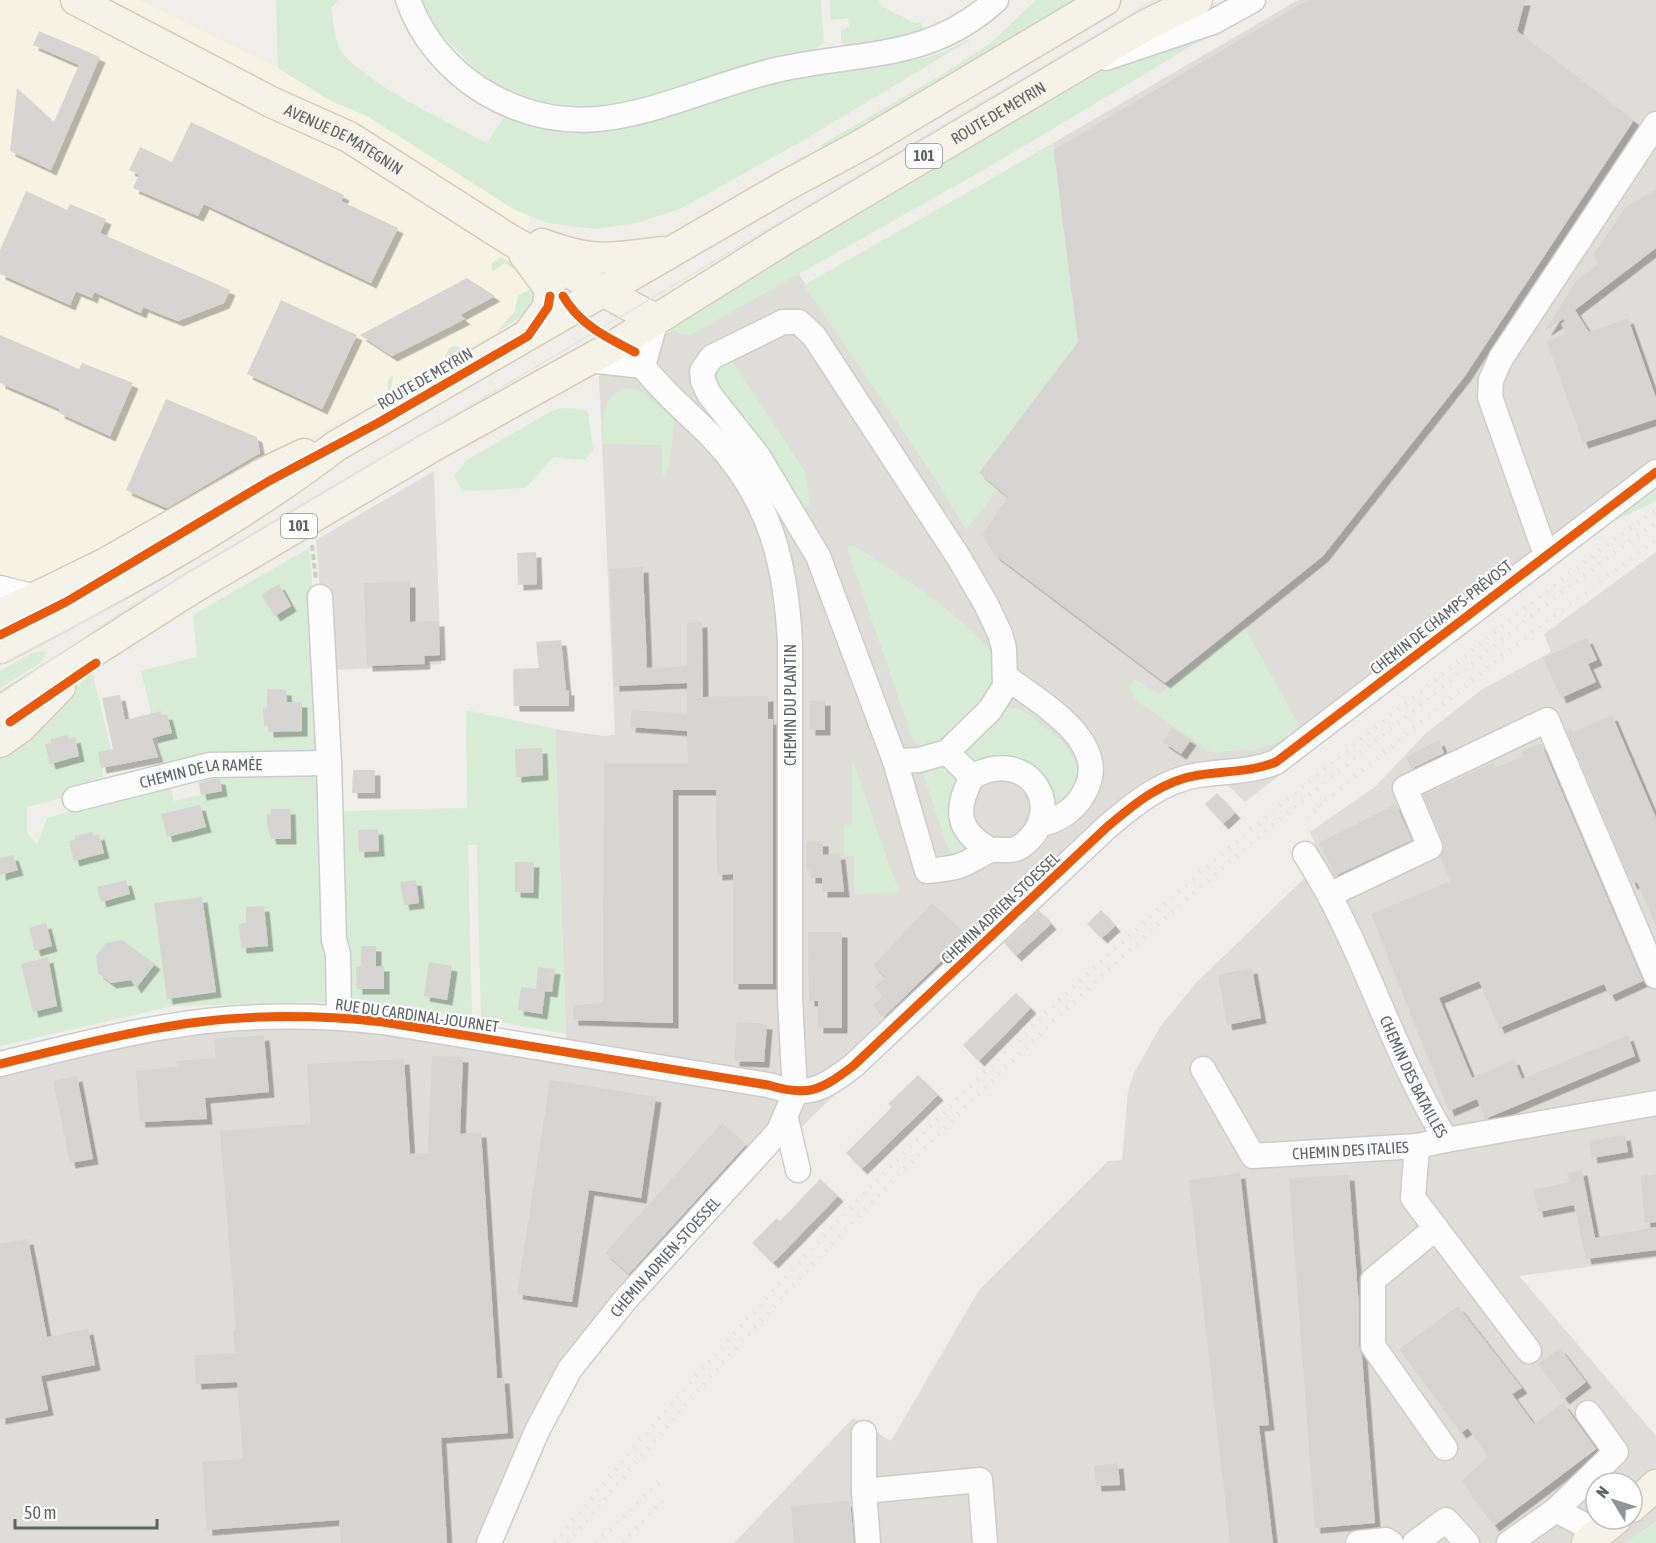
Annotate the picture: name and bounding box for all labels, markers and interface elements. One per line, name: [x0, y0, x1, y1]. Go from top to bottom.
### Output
street label: ROUTE DE MEYRIN: [948, 78, 1049, 148]
street label: AVENUE DE MATEGNIN: [282, 100, 406, 178]
road number: 101: [906, 144, 942, 168]
street label: ROUTE DE MEYRIN: [374, 344, 476, 412]
road number: 101: [281, 514, 317, 538]
street label: CHEMIN DE CHAMPS-PRÉVOST: [1367, 556, 1515, 678]
street label: CHEMIN DU PLANTIN: [781, 644, 799, 766]
street label: CHEMIN DE LA RAMÉE: [138, 755, 262, 791]
street label: CHEMIN ADRIEN-STOESSEL: [937, 848, 1063, 967]
street label: RUE DU CARDINAL-JOURNET: [334, 995, 500, 1035]
street label: CHEMIN DES BATAILLES: [1377, 1013, 1452, 1141]
street label: CHEMIN DES ITALIES: [1292, 1138, 1410, 1163]
street label: CHEMIN ADRIEN-STOESSEL: [606, 1193, 724, 1320]
north arrow: [1584, 1471, 1644, 1531]
text: N: [1592, 1482, 1612, 1501]
scale bar: [15, 1492, 158, 1530]
text: 50 m: [24, 1502, 56, 1523]

